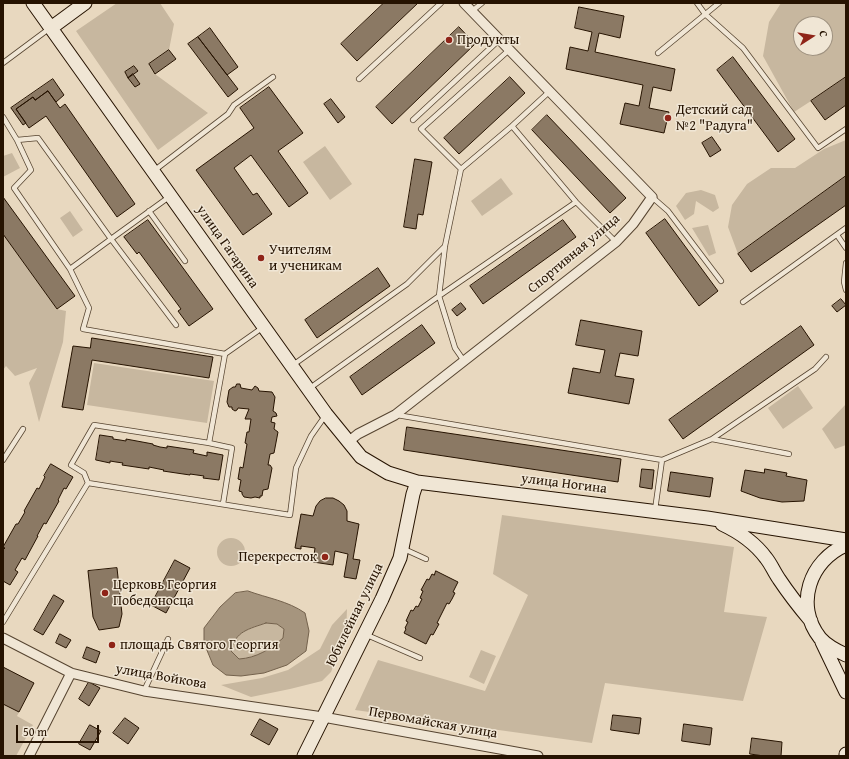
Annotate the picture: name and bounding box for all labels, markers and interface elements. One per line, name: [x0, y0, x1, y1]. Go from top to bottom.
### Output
north arrow: [793, 16, 833, 56]
text: С: [815, 29, 832, 38]
place label: Продукты: [457, 32, 519, 48]
marker: Продукты: [444, 35, 454, 45]
place label: Детский сад №2 "Радуга": [676, 102, 753, 134]
marker: Детский сад №2 "Радуга": [663, 113, 673, 123]
street label: улица Гагарина: [192, 202, 262, 292]
street label: Спортивная улица: [525, 211, 623, 297]
place label: Учителям и ученикам: [269, 242, 342, 274]
marker: Учителям и ученикам: [256, 253, 266, 263]
street label: улица Ногина: [520, 470, 608, 498]
place label: Перекресток: [238, 549, 317, 565]
marker: Перекресток: [320, 552, 330, 562]
street label: Юбилейная улица: [323, 561, 387, 669]
place label: Церковь Георгия Победоносца: [113, 577, 217, 610]
marker: Церковь Георгия Победоносца: [100, 588, 110, 598]
place label: площадь Святого Георгия: [120, 637, 278, 653]
marker: площадь Святого Георгия: [107, 640, 117, 650]
street label: улица Войкова: [114, 661, 208, 693]
street label: Первомайская улица: [367, 703, 499, 743]
scale bar: [18, 717, 101, 743]
text: 50 m: [23, 723, 47, 740]

